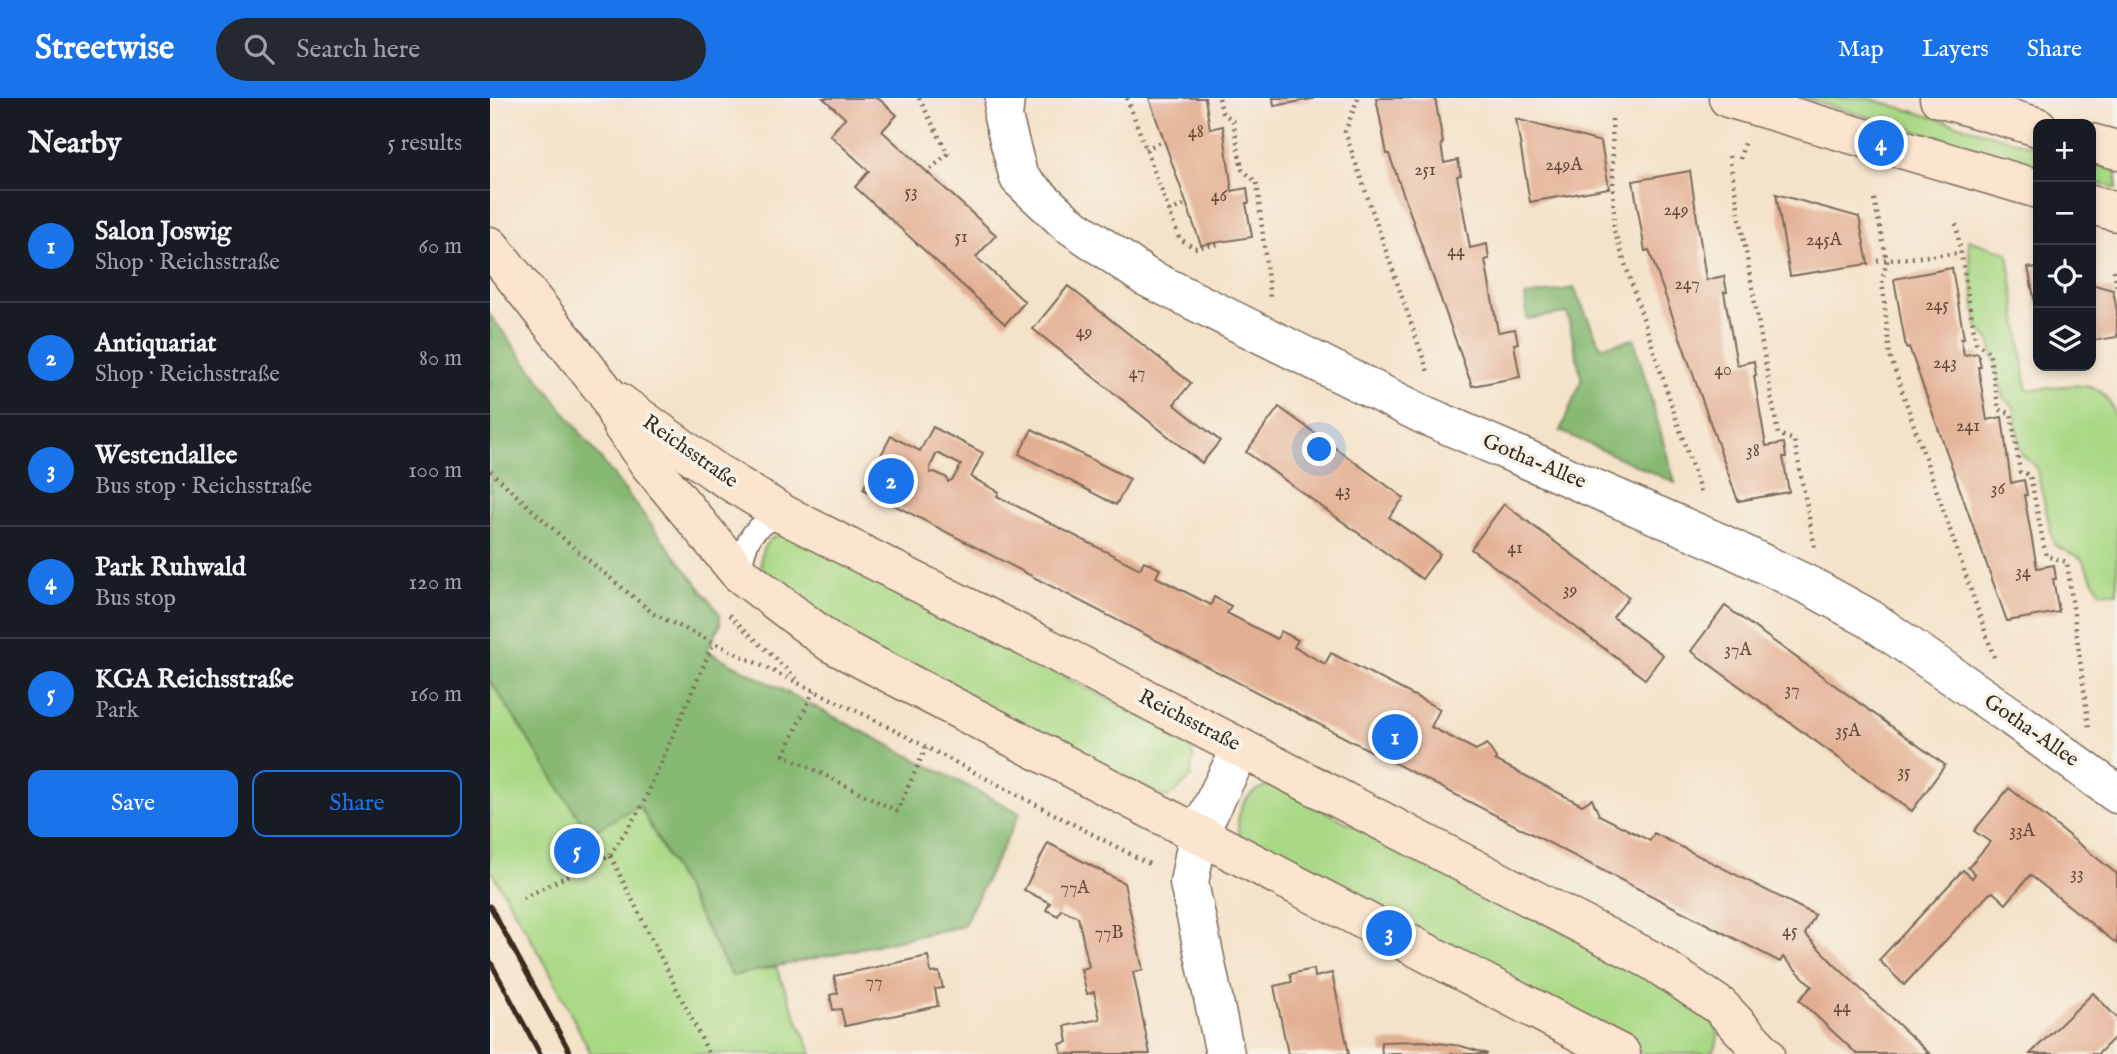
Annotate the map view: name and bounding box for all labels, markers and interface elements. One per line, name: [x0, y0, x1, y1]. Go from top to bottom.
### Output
search box: [216, 18, 706, 81]
text: Streetwise: [35, 28, 174, 70]
icon: search: [240, 30, 278, 68]
text: Search here: [296, 33, 420, 66]
text: Map: [1838, 34, 1884, 65]
text: Layers: [1922, 34, 1989, 65]
text: Share: [2027, 34, 2082, 65]
pin: 4: [1858, 117, 1904, 169]
map controls: [2033, 119, 2096, 371]
button: +: [2033, 119, 2096, 182]
house number: 48: [1188, 121, 1204, 144]
text: Nearby: [28, 125, 121, 163]
text: 5 results: [387, 129, 462, 158]
house number: 249A: [1545, 154, 1583, 177]
house number: 251: [1414, 159, 1436, 182]
house number: 53: [904, 181, 918, 204]
button: −: [2033, 182, 2096, 245]
house number: 46: [1211, 185, 1228, 208]
house number: 249: [1663, 199, 1689, 222]
text: Salon Joswig: [95, 215, 231, 248]
house number: 51: [954, 226, 968, 249]
house number: 245A: [1806, 229, 1843, 252]
text: 1: [47, 232, 55, 261]
text: 60 m: [418, 232, 462, 261]
house number: 44: [1447, 240, 1465, 263]
button: locate: [2033, 245, 2096, 308]
text: Shop · Reichsstraße: [95, 248, 280, 277]
house number: 247: [1674, 273, 1700, 296]
house number: 245: [1925, 294, 1949, 317]
button: layers: [2033, 308, 2096, 371]
house number: 49: [1076, 321, 1092, 344]
text: Antiquariat: [95, 327, 216, 360]
text: 2: [46, 344, 56, 373]
text: 80 m: [419, 344, 462, 373]
house number: 243: [1933, 352, 1957, 375]
house number: 40: [1714, 359, 1732, 382]
text: Shop · Reichsstraße: [95, 360, 280, 389]
house number: 47: [1129, 362, 1145, 385]
street label: Reichsstraße: [637, 409, 743, 495]
house number: 241: [1956, 415, 1980, 438]
street label: Gotha-Allee: [1478, 428, 1590, 496]
your location: [1302, 432, 1336, 466]
text: Westendallee: [95, 439, 237, 472]
house number: 38: [1746, 440, 1760, 463]
pin: 2: [868, 455, 914, 507]
text: 3: [47, 456, 55, 485]
text: 100 m: [408, 456, 462, 485]
text: Bus stop · Reichsstraße: [95, 472, 312, 501]
house number: 36: [1991, 478, 2006, 501]
house number: 43: [1335, 480, 1351, 503]
house number: 41: [1507, 537, 1523, 560]
text: Park Ruhwald: [95, 551, 246, 584]
house number: 34: [2015, 561, 2031, 584]
text: 4: [45, 568, 57, 597]
text: 120 m: [409, 568, 462, 597]
house number: 39: [1563, 579, 1577, 602]
text: Bus stop: [95, 584, 176, 613]
house number: 37A: [1724, 639, 1752, 662]
text: KGA Reichsstraße: [95, 663, 294, 696]
house number: 37: [1784, 679, 1800, 702]
text: 5: [47, 680, 55, 709]
text: 160 m: [410, 680, 462, 709]
street label: Reichsstraße: [1134, 684, 1245, 758]
street label: Gotha-Allee: [1978, 688, 2084, 774]
text: Park: [95, 696, 139, 725]
pin: 1: [1372, 711, 1418, 763]
house number: 35A: [1835, 720, 1862, 743]
house number: 35: [1897, 761, 1911, 784]
button: Save: [28, 770, 238, 837]
button: Share: [252, 770, 462, 837]
house number: 33A: [2009, 820, 2036, 843]
pin: 5: [554, 825, 600, 877]
house number: 33: [2070, 863, 2084, 886]
house number: 77A: [1060, 877, 1090, 900]
pin: 3: [1366, 907, 1412, 959]
house number: 45: [1782, 920, 1798, 943]
house number: 77B: [1095, 922, 1123, 945]
house number: 77: [866, 971, 882, 994]
house number: 44: [1833, 996, 1851, 1019]

